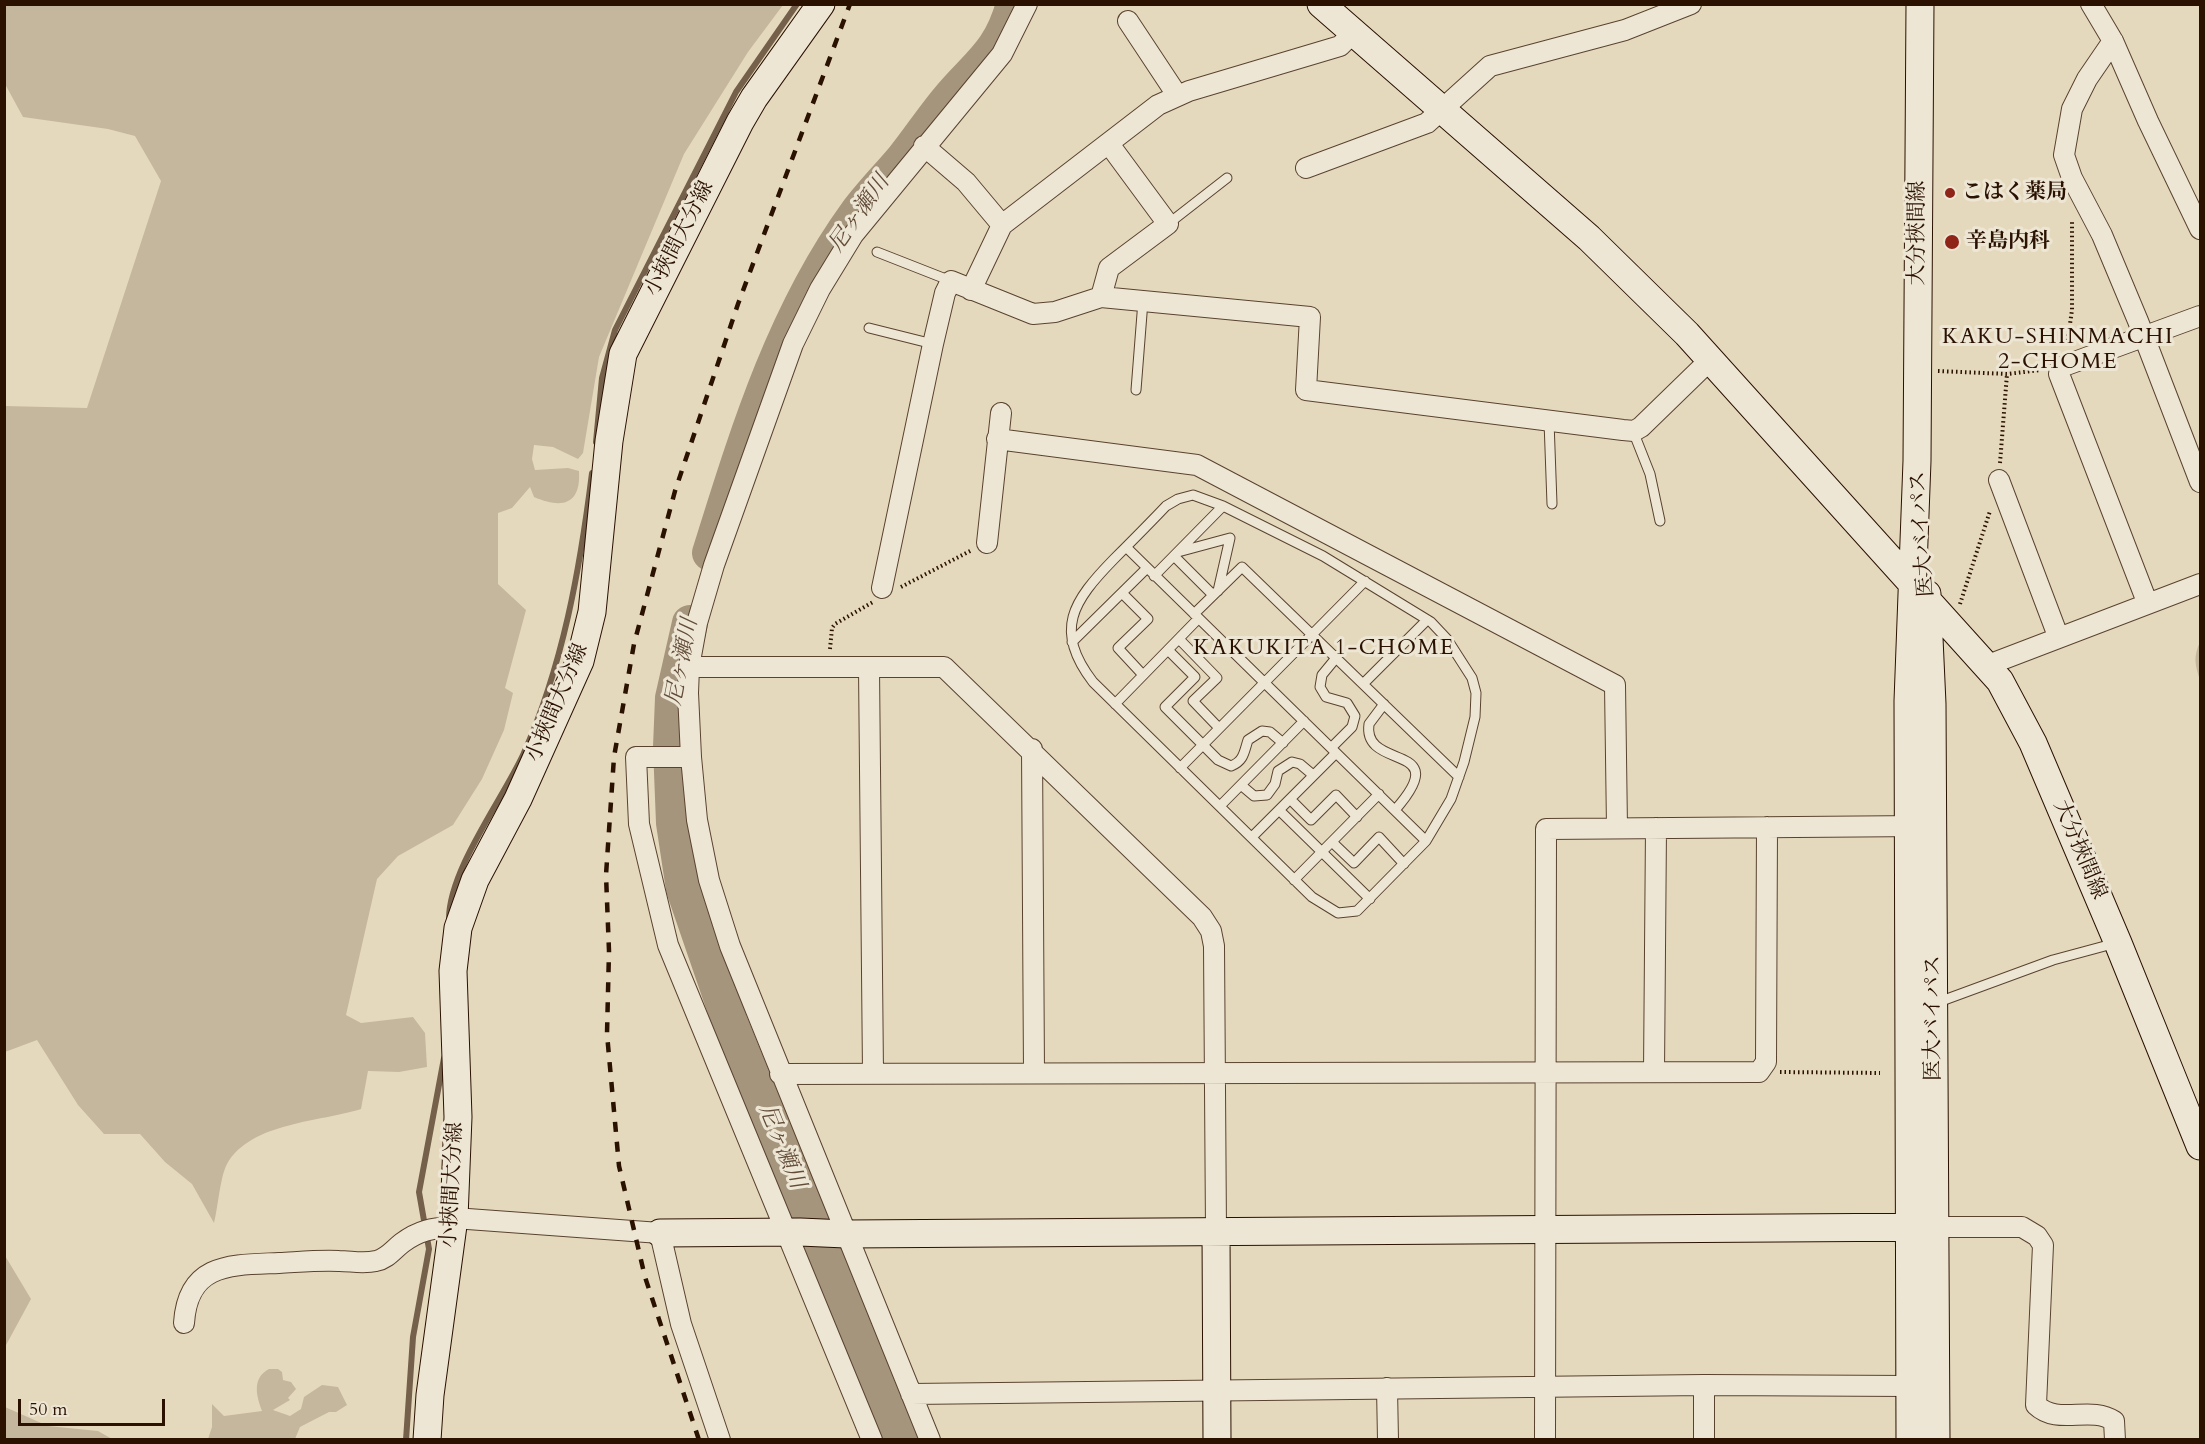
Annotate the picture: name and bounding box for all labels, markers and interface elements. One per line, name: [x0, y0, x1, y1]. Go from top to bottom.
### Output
water label: 尼ヶ瀬川: [824, 170, 896, 258]
street label: 小挾間大分線: [640, 177, 720, 301]
place label: こはく薬局: [1962, 180, 2067, 206]
street label: 大分挾間線: [1905, 181, 1931, 285]
marker: こはく薬局: [1943, 186, 1957, 200]
place label: 辛島内科: [1966, 229, 2050, 255]
marker: 辛島内科: [1943, 233, 1961, 251]
district label: KAKU-SHINMACHI 2-CHOME: [1942, 325, 2174, 376]
street label: 医大バイパス: [1906, 470, 1940, 598]
water label: 尼ヶ瀬川: [662, 616, 704, 708]
district label: KAKUKITA 1-CHOME: [1193, 636, 1455, 662]
street label: 小挾間大分線: [522, 640, 594, 766]
street label: 大分挾間線: [2047, 797, 2111, 903]
street label: 医大バイパス: [1921, 955, 1947, 1081]
water label: 尼ヶ瀬川: [752, 1101, 810, 1193]
street label: 小挾間大分線: [437, 1121, 469, 1249]
scale bar: [21, 1387, 168, 1425]
text: 50 m: [29, 1397, 68, 1422]

